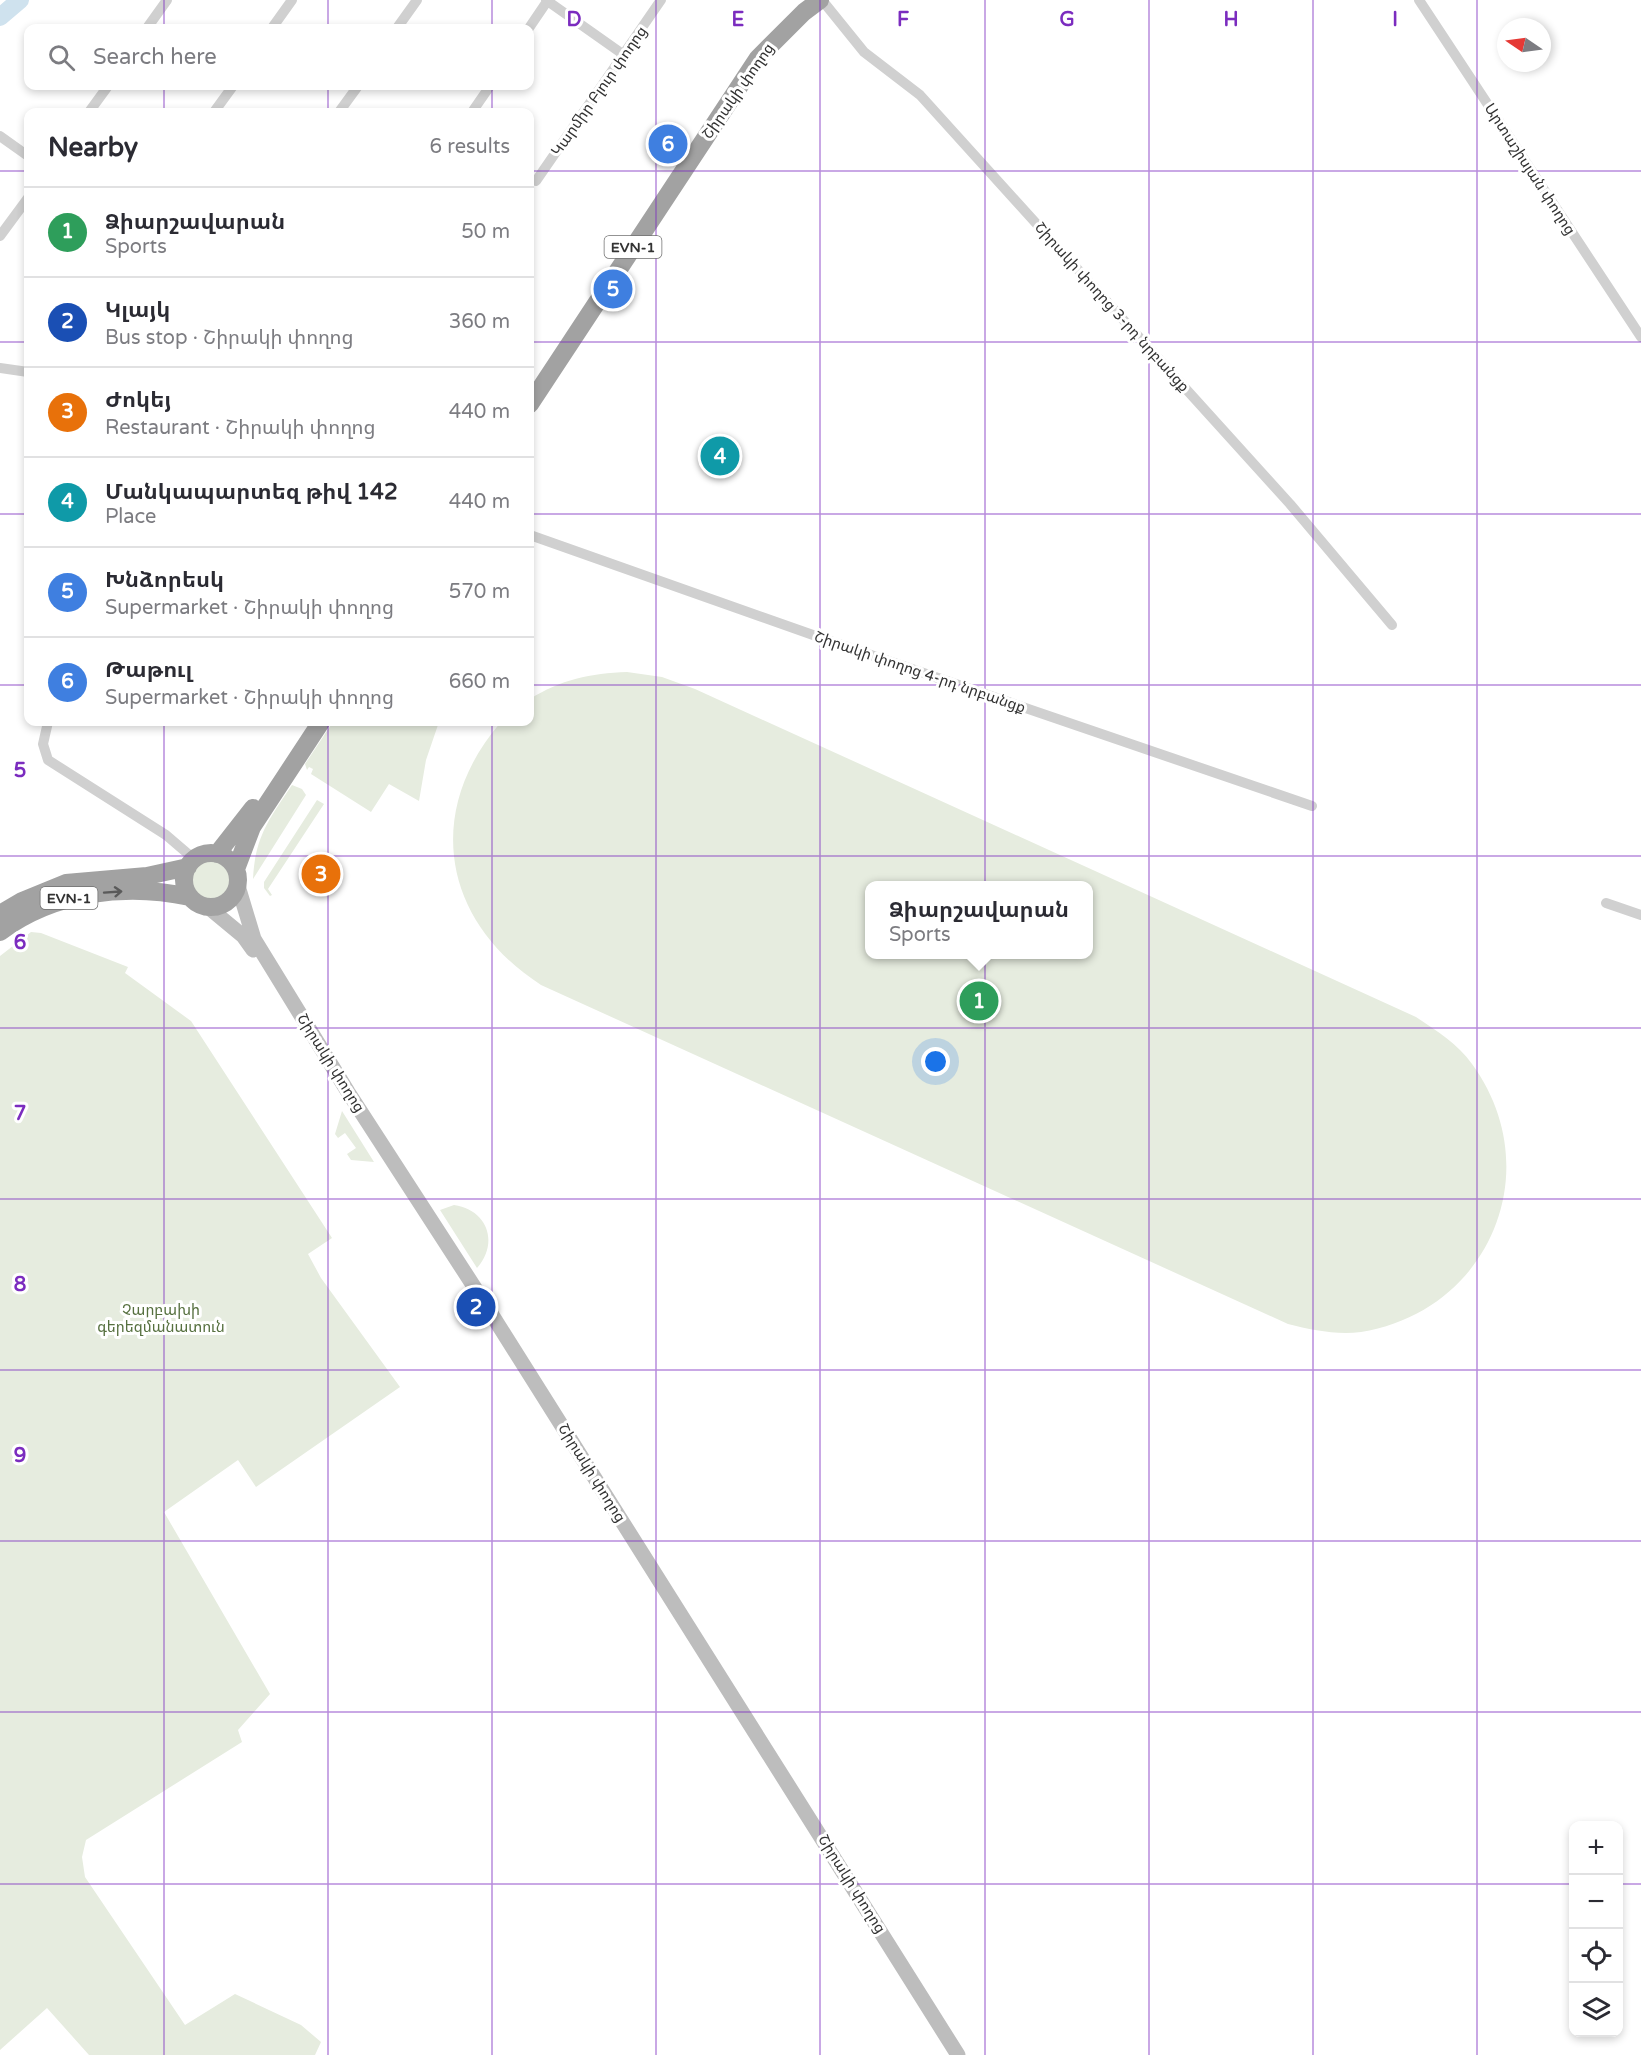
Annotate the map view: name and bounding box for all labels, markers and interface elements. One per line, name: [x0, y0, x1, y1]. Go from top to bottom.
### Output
text: D: [566, 8, 582, 32]
text: E: [732, 8, 745, 32]
text: F: [897, 8, 909, 32]
text: G: [1059, 8, 1075, 32]
text: H: [1223, 8, 1239, 32]
text: I: [1392, 8, 1398, 32]
north arrow: [1497, 18, 1551, 72]
street label: Կարմիր Բլուր փողոց: [547, 23, 651, 159]
search box: [24, 24, 534, 90]
street label: Շիրակի փողոց: [698, 40, 778, 142]
icon: search: [45, 41, 78, 74]
text: Search here: [93, 44, 217, 70]
street label: Արտաշիսյան փողոց: [1481, 100, 1579, 238]
pin: 6: [648, 122, 688, 166]
text: Nearby: [48, 132, 138, 163]
text: 6 results: [430, 135, 510, 159]
text: Ձիարշավարան: [105, 209, 285, 235]
street label: Շիրակի փողոց 3-րդ նրբանցք: [1031, 218, 1193, 396]
text: 1: [61, 220, 74, 244]
text: 50 m: [461, 220, 510, 244]
text: Sports: [105, 235, 167, 259]
road number: EVN-1: [604, 236, 662, 258]
pin: 5: [594, 266, 632, 312]
text: Կլայկ: [105, 297, 170, 323]
text: 2: [61, 310, 74, 334]
text: 360 m: [449, 310, 510, 334]
text: Bus stop · Շիրակի փողոց: [105, 326, 354, 350]
text: Ժոկեյ: [105, 387, 171, 413]
text: 3: [61, 400, 74, 424]
text: 440 m: [449, 400, 510, 424]
text: Restaurant · Շիրակի փողոց: [105, 416, 376, 440]
pin: 4: [700, 434, 740, 478]
text: Մանկապարտեզ թիվ 142: [105, 479, 398, 505]
text: 4: [61, 490, 74, 514]
text: 440 m: [449, 490, 510, 514]
text: Place: [105, 505, 156, 529]
text: Խնձորեսկ: [105, 567, 224, 593]
text: 5: [61, 580, 74, 604]
text: 570 m: [449, 580, 510, 604]
text: Supermarket · Շիրակի փողոց: [105, 596, 394, 620]
street label: Շիրակի փողոց 4-րդ նրբանցք: [812, 627, 1028, 717]
text: Թաթուլ: [105, 657, 193, 683]
text: 6: [61, 670, 74, 694]
text: 660 m: [449, 670, 510, 694]
text: Supermarket · Շիրակի փողոց: [105, 686, 394, 710]
text: 5: [14, 759, 26, 783]
pin: 3: [302, 852, 340, 896]
popup: [865, 881, 1093, 959]
road number: EVN-1: [40, 887, 98, 909]
one-way arrow: [102, 887, 122, 898]
text: Ձիարշավարան: [889, 897, 1069, 923]
text: Sports: [889, 923, 951, 947]
text: 6: [14, 931, 26, 955]
pin: 1: [960, 978, 998, 1024]
street label: Շիրակի փողոց: [293, 1010, 369, 1116]
your location: [921, 1047, 950, 1076]
text: 7: [14, 1102, 26, 1126]
text: 8: [14, 1273, 26, 1297]
pin: 2: [456, 1284, 496, 1330]
park label: Չարբախի գերեզմանատուն: [97, 1301, 225, 1336]
street label: Շիրակի փողոց: [554, 1420, 630, 1526]
text: 9: [14, 1444, 26, 1468]
map controls: [1569, 1821, 1623, 2037]
button: +: [1569, 1821, 1623, 1875]
street label: Շիրակի փողոց: [814, 1831, 890, 1937]
button: −: [1569, 1875, 1623, 1929]
button: locate: [1569, 1929, 1623, 1983]
button: layers: [1569, 1983, 1623, 2037]

